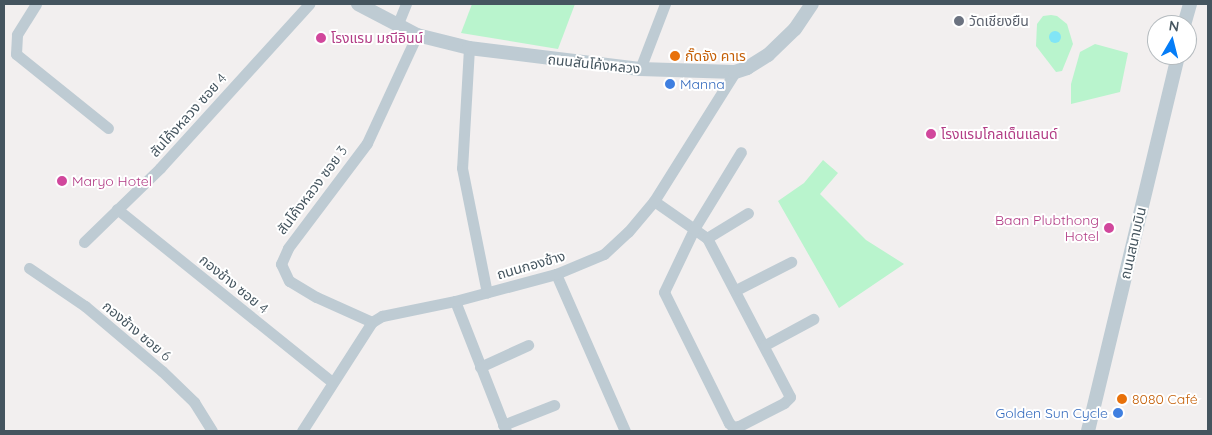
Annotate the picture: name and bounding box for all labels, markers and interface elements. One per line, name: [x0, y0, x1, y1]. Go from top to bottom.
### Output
place label: วัดเชียงยืน: [969, 13, 1029, 29]
marker: วัดเชียงยืน: [953, 15, 965, 27]
north arrow: [1147, 15, 1197, 65]
text: N: [1168, 17, 1180, 36]
place label: โรงแรม มณีอินน์: [331, 30, 423, 46]
marker: โรงแรม มณีอินน์: [315, 32, 327, 44]
place label: กั๊ดจัง คาเร: [685, 48, 746, 64]
marker: กั๊ดจัง คาเร: [669, 50, 681, 62]
street label: ถนนสันโค้งหลวง: [547, 51, 641, 77]
street label: สันโค้งหลวง ซอย 4: [146, 70, 230, 160]
place label: Manna: [680, 76, 725, 92]
marker: Manna: [664, 78, 676, 90]
place label: โรงแรมโกลเด็นแลนด์: [941, 126, 1058, 142]
marker: โรงแรมโกลเด็นแลนด์: [925, 128, 937, 140]
street label: สันโค้งหลวง ซอย 3: [273, 142, 351, 238]
place label: Maryo Hotel: [72, 173, 152, 189]
marker: Maryo Hotel: [56, 175, 68, 187]
street label: ถนนสนามบิน: [1117, 205, 1149, 281]
place label: Baan Plubthong Hotel: [995, 212, 1099, 244]
marker: Baan Plubthong Hotel: [1103, 222, 1115, 234]
street label: ถนนกองช้าง: [495, 247, 567, 283]
street label: กองช้าง ซอย 4: [196, 251, 272, 317]
street label: กองช้าง ซอย 6: [99, 298, 175, 364]
place label: 8080 Café: [1132, 391, 1198, 407]
marker: 8080 Café: [1116, 393, 1128, 405]
place label: Golden Sun Cycle: [995, 405, 1108, 421]
marker: Golden Sun Cycle: [1112, 407, 1124, 419]

